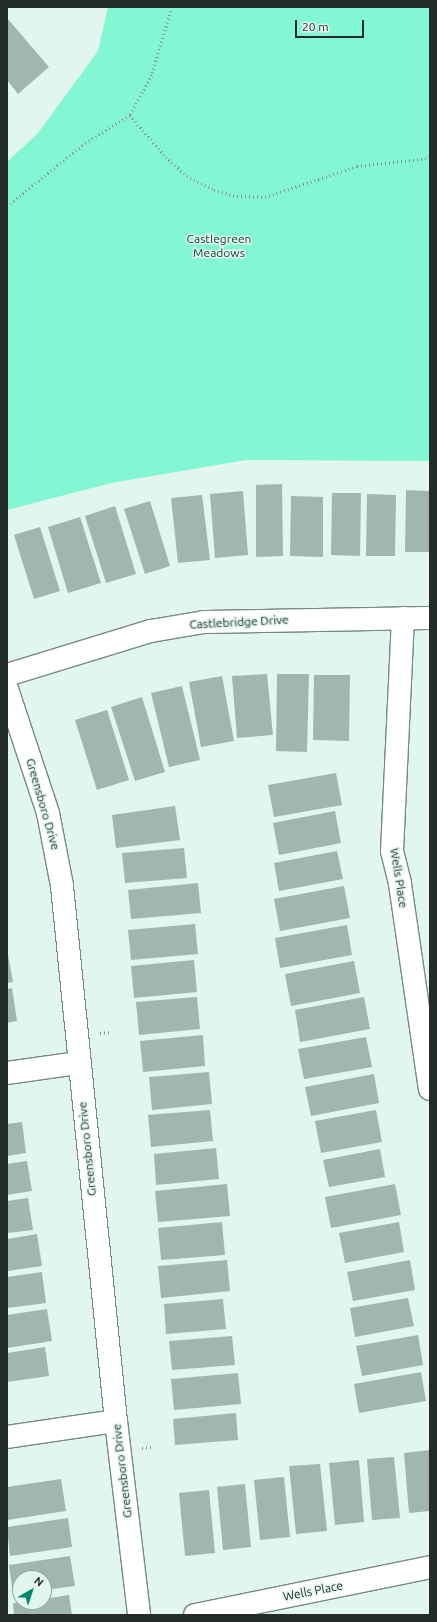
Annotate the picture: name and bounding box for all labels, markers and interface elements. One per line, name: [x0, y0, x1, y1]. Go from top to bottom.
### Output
scale bar: [297, 12, 366, 38]
text: 20 m: [302, 20, 329, 33]
park label: Castlegreen Meadows: [187, 232, 251, 260]
street label: Castlebridge Drive: [189, 612, 289, 632]
street label: Greensboro Drive: [23, 757, 63, 851]
street label: Wells Place: [387, 847, 411, 909]
street label: Greensboro Drive: [75, 1101, 99, 1197]
street label: Greensboro Drive: [109, 1423, 135, 1519]
north arrow: [12, 1570, 52, 1610]
text: N: [32, 1574, 46, 1589]
street label: Wells Place: [282, 1578, 344, 1604]

